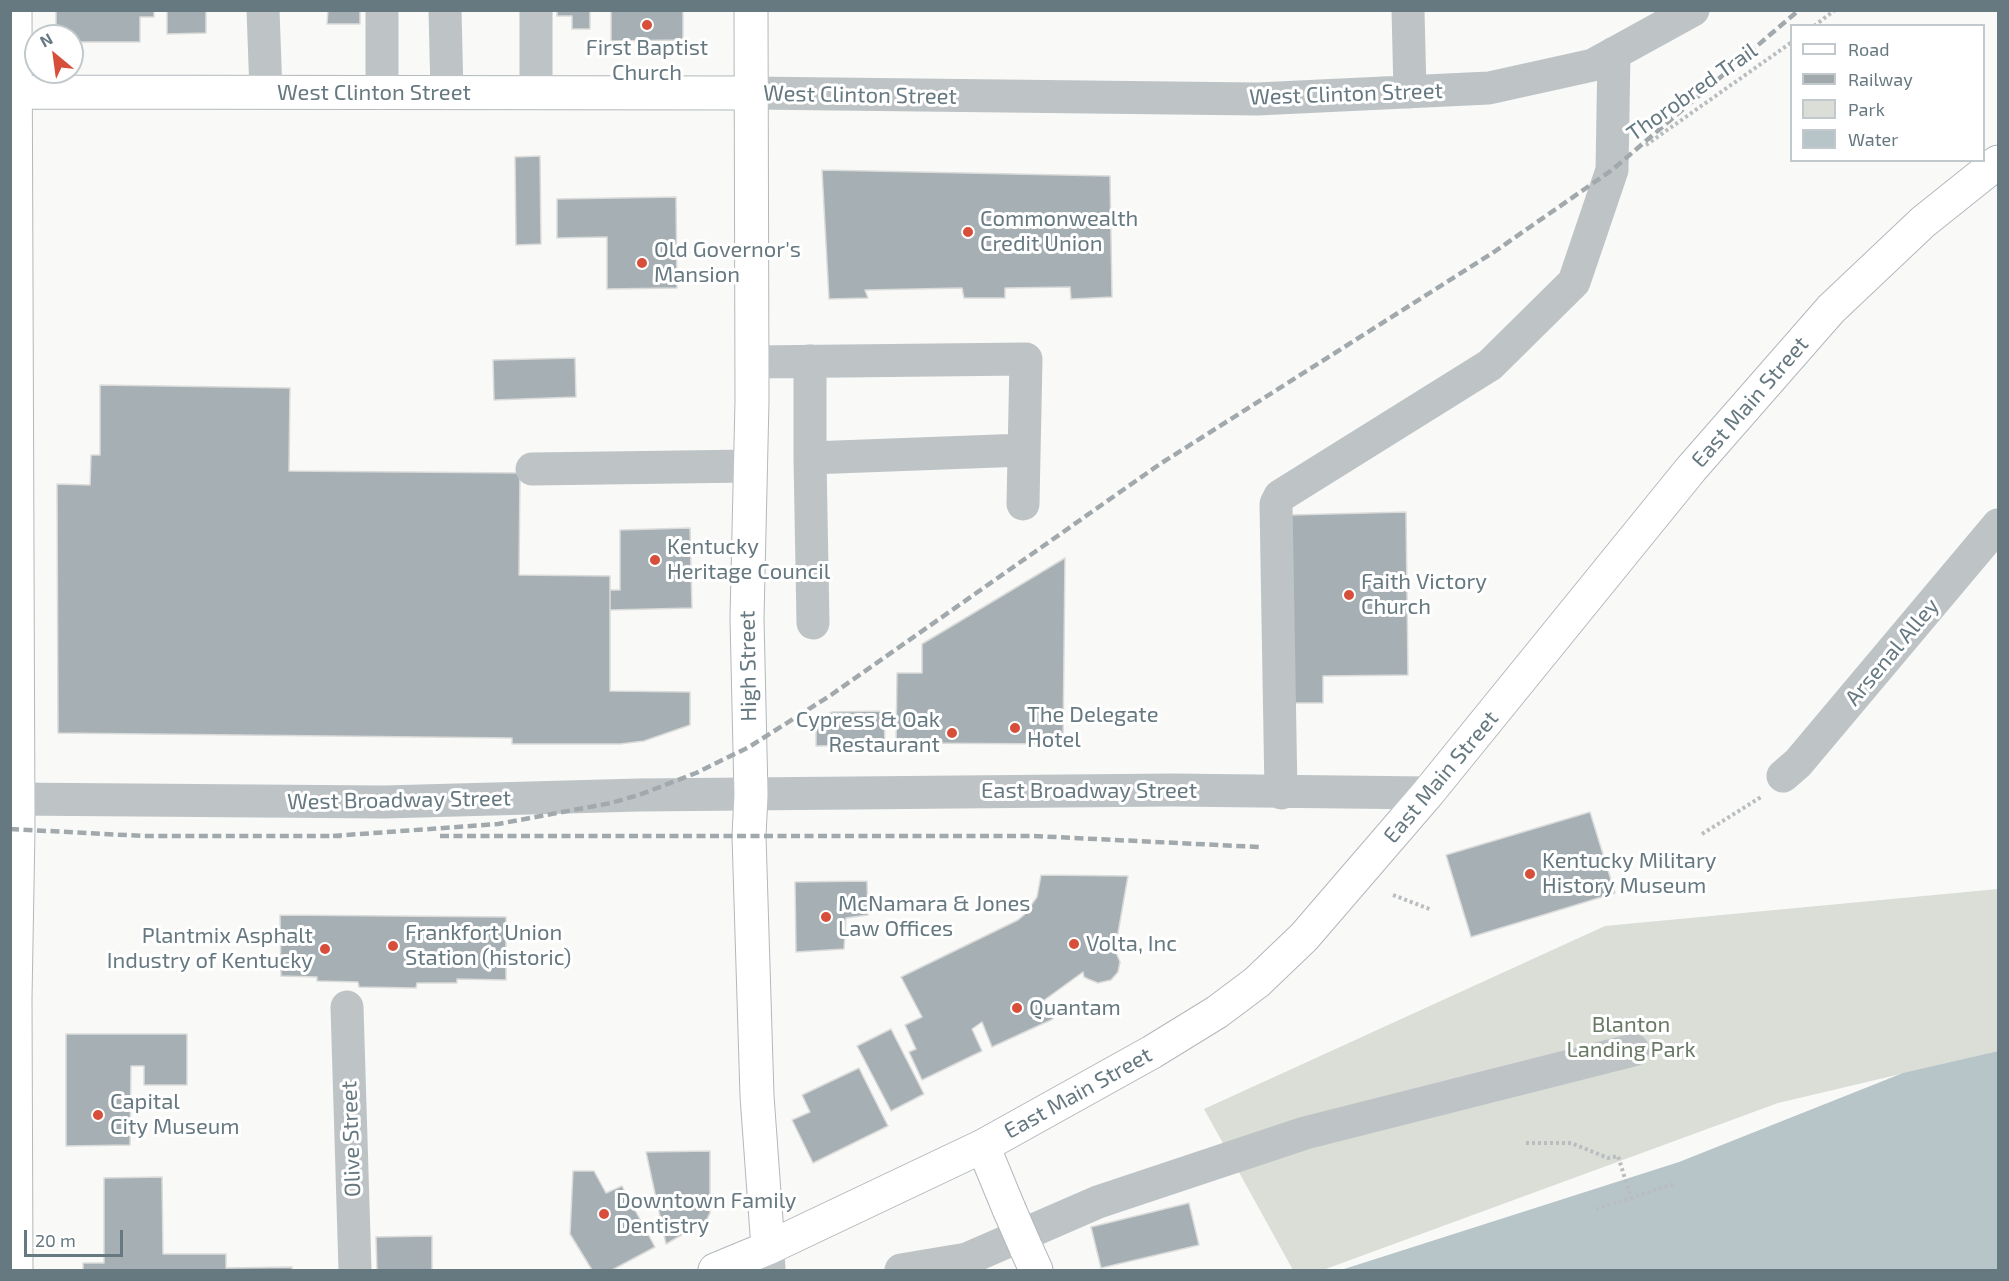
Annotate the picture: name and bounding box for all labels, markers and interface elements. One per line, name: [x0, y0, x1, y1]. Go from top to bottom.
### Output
marker: First Baptist Church: [640, 18, 654, 32]
north arrow: [24, 24, 84, 84]
legend: [1790, 24, 1985, 162]
text: N: [36, 28, 56, 51]
place label: First Baptist Church: [586, 35, 708, 86]
street label: Thorobred Trail: [1622, 37, 1762, 147]
text: Road: [1848, 38, 1889, 60]
text: Railway: [1848, 68, 1913, 90]
street label: West Clinton Street: [1249, 77, 1443, 111]
street label: West Clinton Street: [277, 80, 471, 106]
street label: West Clinton Street: [763, 80, 957, 110]
text: Park: [1848, 98, 1885, 120]
text: Water: [1848, 128, 1898, 150]
place label: Commonwealth Credit Union: [980, 206, 1138, 258]
marker: Commonwealth Credit Union: [961, 225, 975, 239]
place label: Old Governor's Mansion: [654, 237, 801, 288]
marker: Old Governor's Mansion: [635, 256, 649, 270]
street label: East Main Street: [1686, 331, 1814, 473]
place label: Kentucky Heritage Council: [667, 534, 830, 586]
marker: Kentucky Heritage Council: [648, 553, 662, 567]
place label: Faith Victory Church: [1361, 569, 1487, 620]
marker: Faith Victory Church: [1342, 588, 1356, 602]
street label: Arsenal Alley: [1839, 593, 1945, 711]
street label: High Street: [734, 610, 762, 722]
place label: The Delegate Hotel: [1027, 702, 1158, 754]
street label: East Main Street: [1378, 706, 1504, 848]
place label: Cypress & Oak Restaurant: [796, 707, 940, 758]
marker: The Delegate Hotel: [1008, 721, 1022, 735]
marker: Cypress & Oak Restaurant: [945, 726, 959, 740]
street label: East Broadway Street: [981, 778, 1197, 804]
street label: West Broadway Street: [287, 785, 511, 815]
place label: Kentucky Military History Museum: [1542, 848, 1716, 900]
marker: Kentucky Military History Museum: [1523, 867, 1537, 881]
place label: McNamara & Jones Law Offices: [838, 891, 1030, 942]
marker: McNamara & Jones Law Offices: [819, 910, 833, 924]
place label: Frankfort Union Station (historic): [405, 920, 572, 972]
place label: Plantmix Asphalt Industry of Kentucky: [107, 923, 313, 974]
place label: Volta, Inc: [1086, 931, 1177, 957]
marker: Volta, Inc: [1067, 937, 1081, 951]
marker: Frankfort Union Station (historic): [386, 939, 400, 953]
marker: Plantmix Asphalt Industry of Kentucky: [318, 942, 332, 956]
place label: Quantam: [1029, 995, 1121, 1021]
marker: Quantam: [1010, 1001, 1024, 1015]
park label: Blanton Landing Park: [1566, 1012, 1696, 1064]
street label: East Main Street: [1000, 1042, 1156, 1144]
street label: Olive Street: [336, 1081, 366, 1197]
place label: Capital City Museum: [110, 1089, 240, 1140]
marker: Capital City Museum: [91, 1108, 105, 1122]
place label: Downtown Family Dentistry: [616, 1188, 796, 1240]
marker: Downtown Family Dentistry: [597, 1207, 611, 1221]
scale bar: [27, 1218, 126, 1256]
text: 20 m: [35, 1229, 76, 1251]

